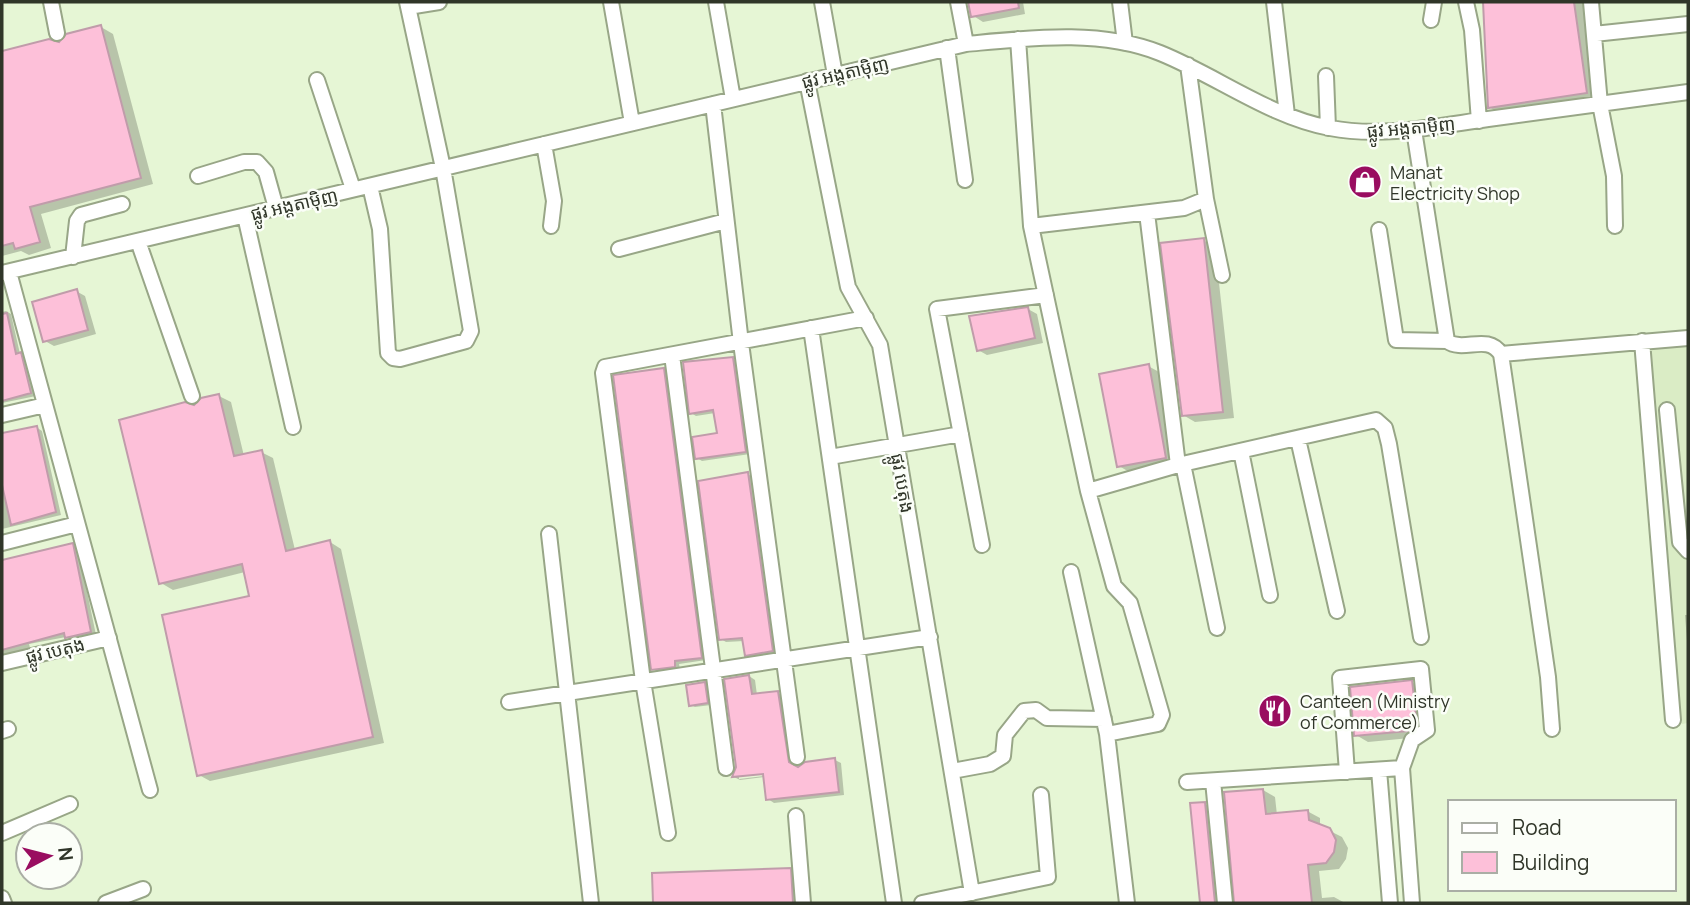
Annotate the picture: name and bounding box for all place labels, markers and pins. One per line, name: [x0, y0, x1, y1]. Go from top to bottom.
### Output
place label: Manat Electricity Shop: [1390, 160, 1520, 205]
shop icon: Manat Electricity Shop: [1346, 163, 1384, 201]
place label: Canteen (Ministry of Commerce): [1300, 689, 1450, 734]
restaurant icon: Canteen (Ministry of Commerce): [1256, 692, 1294, 730]

